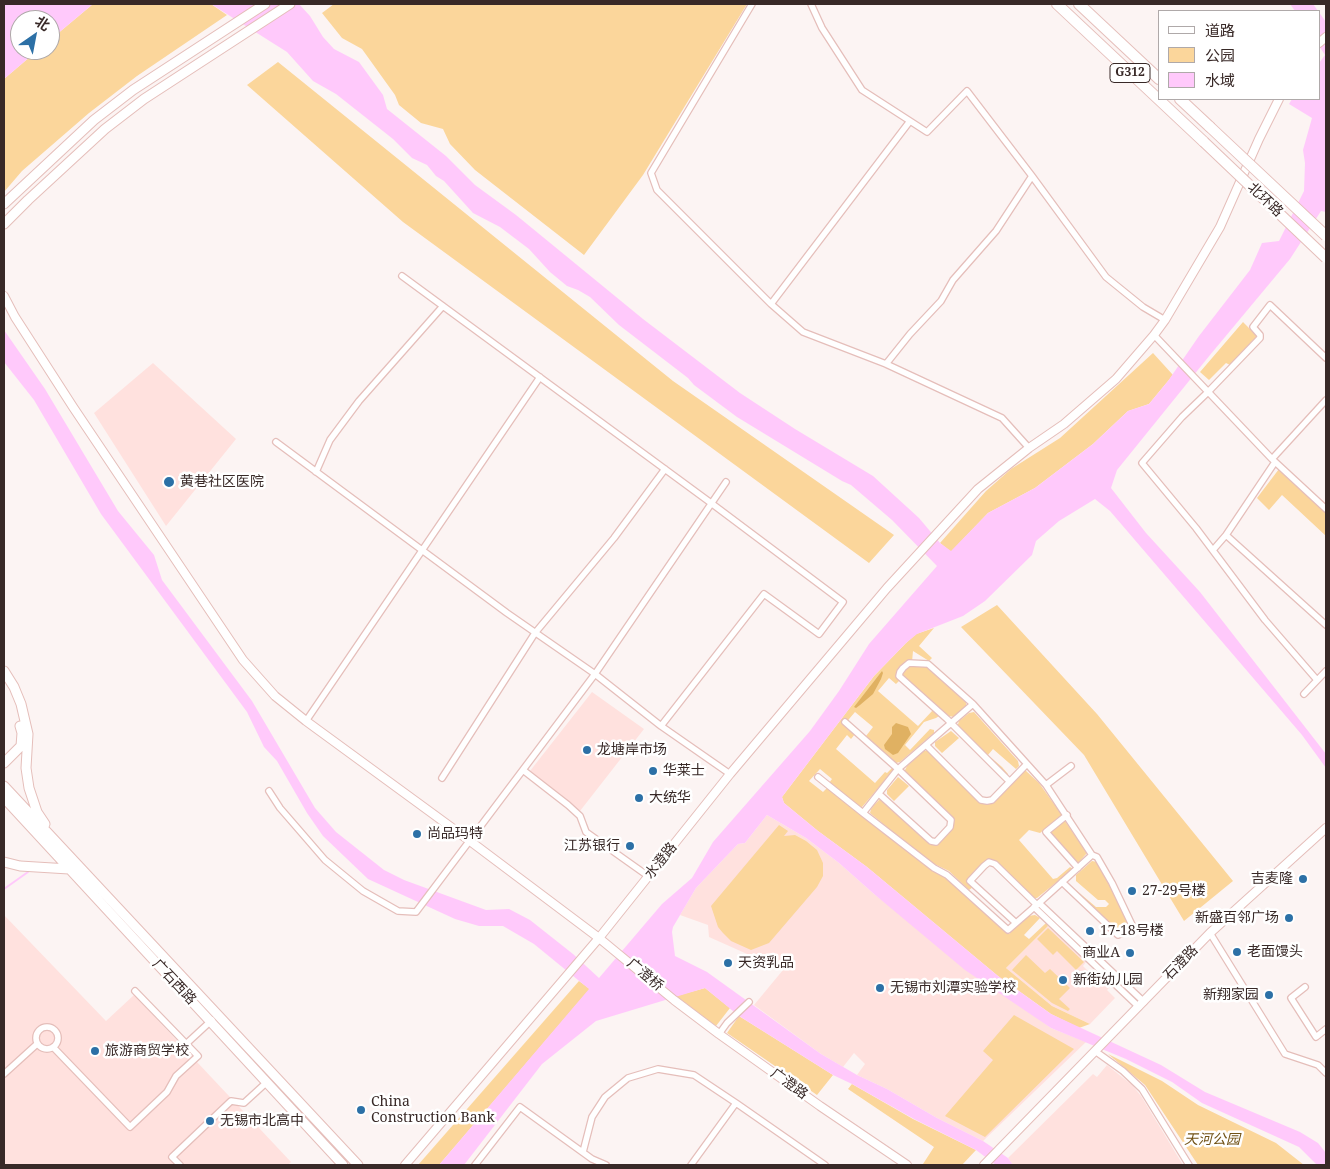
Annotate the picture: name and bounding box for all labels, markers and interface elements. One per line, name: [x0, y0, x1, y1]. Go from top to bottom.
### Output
north arrow: [10, 10, 60, 60]
legend: [1158, 10, 1320, 100]
text: 北: [32, 11, 54, 35]
text: 道路: [1205, 20, 1235, 40]
text: 公园: [1205, 45, 1235, 65]
road number: G312: [1110, 64, 1150, 82]
text: 水域: [1205, 70, 1235, 90]
street label: 北环路: [1244, 180, 1286, 220]
place label: 黄巷社区医院: [180, 474, 264, 490]
marker: 黄巷社区医院: [162, 475, 176, 489]
place label: 龙塘岸市场: [597, 742, 667, 758]
marker: 龙塘岸市场: [581, 744, 593, 756]
place label: 华莱士: [663, 763, 705, 779]
marker: 华莱士: [647, 765, 659, 777]
place label: 大统华: [649, 790, 691, 806]
marker: 大统华: [633, 792, 645, 804]
place label: 尚品玛特: [427, 826, 483, 842]
marker: 尚品玛特: [411, 828, 423, 840]
place label: 江苏银行: [564, 838, 620, 854]
street label: 水澄路: [641, 839, 681, 883]
marker: 江苏银行: [624, 840, 636, 852]
place label: 吉麦隆: [1251, 871, 1293, 887]
marker: 吉麦隆: [1297, 873, 1309, 885]
place label: 27-29号楼: [1142, 883, 1206, 899]
marker: 27-29号楼: [1126, 885, 1138, 897]
place label: 新盛百邻广场: [1195, 910, 1279, 926]
marker: 新盛百邻广场: [1283, 912, 1295, 924]
place label: 17-18号楼: [1100, 923, 1164, 939]
marker: 17-18号楼: [1084, 925, 1096, 937]
street label: 石澄路: [1160, 942, 1202, 984]
place label: 老面馒头: [1247, 944, 1303, 960]
place label: 商业A: [1082, 945, 1120, 961]
marker: 老面馒头: [1231, 946, 1243, 958]
marker: 商业A: [1124, 947, 1136, 959]
street label: 广澄桥: [624, 955, 666, 995]
place label: 天资乳品: [738, 955, 794, 971]
street label: 广石西路: [149, 956, 199, 1008]
marker: 天资乳品: [722, 957, 734, 969]
place label: 新街幼儿园: [1073, 972, 1143, 988]
marker: 新街幼儿园: [1057, 974, 1069, 986]
place label: 无锡市刘潭实验学校: [890, 980, 1016, 996]
marker: 无锡市刘潭实验学校: [874, 982, 886, 994]
place label: 新翔家园: [1203, 987, 1259, 1003]
marker: 新翔家园: [1263, 989, 1275, 1001]
place label: 旅游商贸学校: [105, 1043, 189, 1059]
marker: 旅游商贸学校: [89, 1045, 101, 1057]
street label: 广澄路: [767, 1065, 811, 1103]
place label: China Construction Bank: [371, 1094, 495, 1126]
marker: China Construction Bank: [355, 1104, 367, 1116]
place label: 无锡市北高中: [220, 1113, 304, 1129]
marker: 无锡市北高中: [204, 1115, 216, 1127]
park label: 天河公园: [1184, 1132, 1240, 1148]

